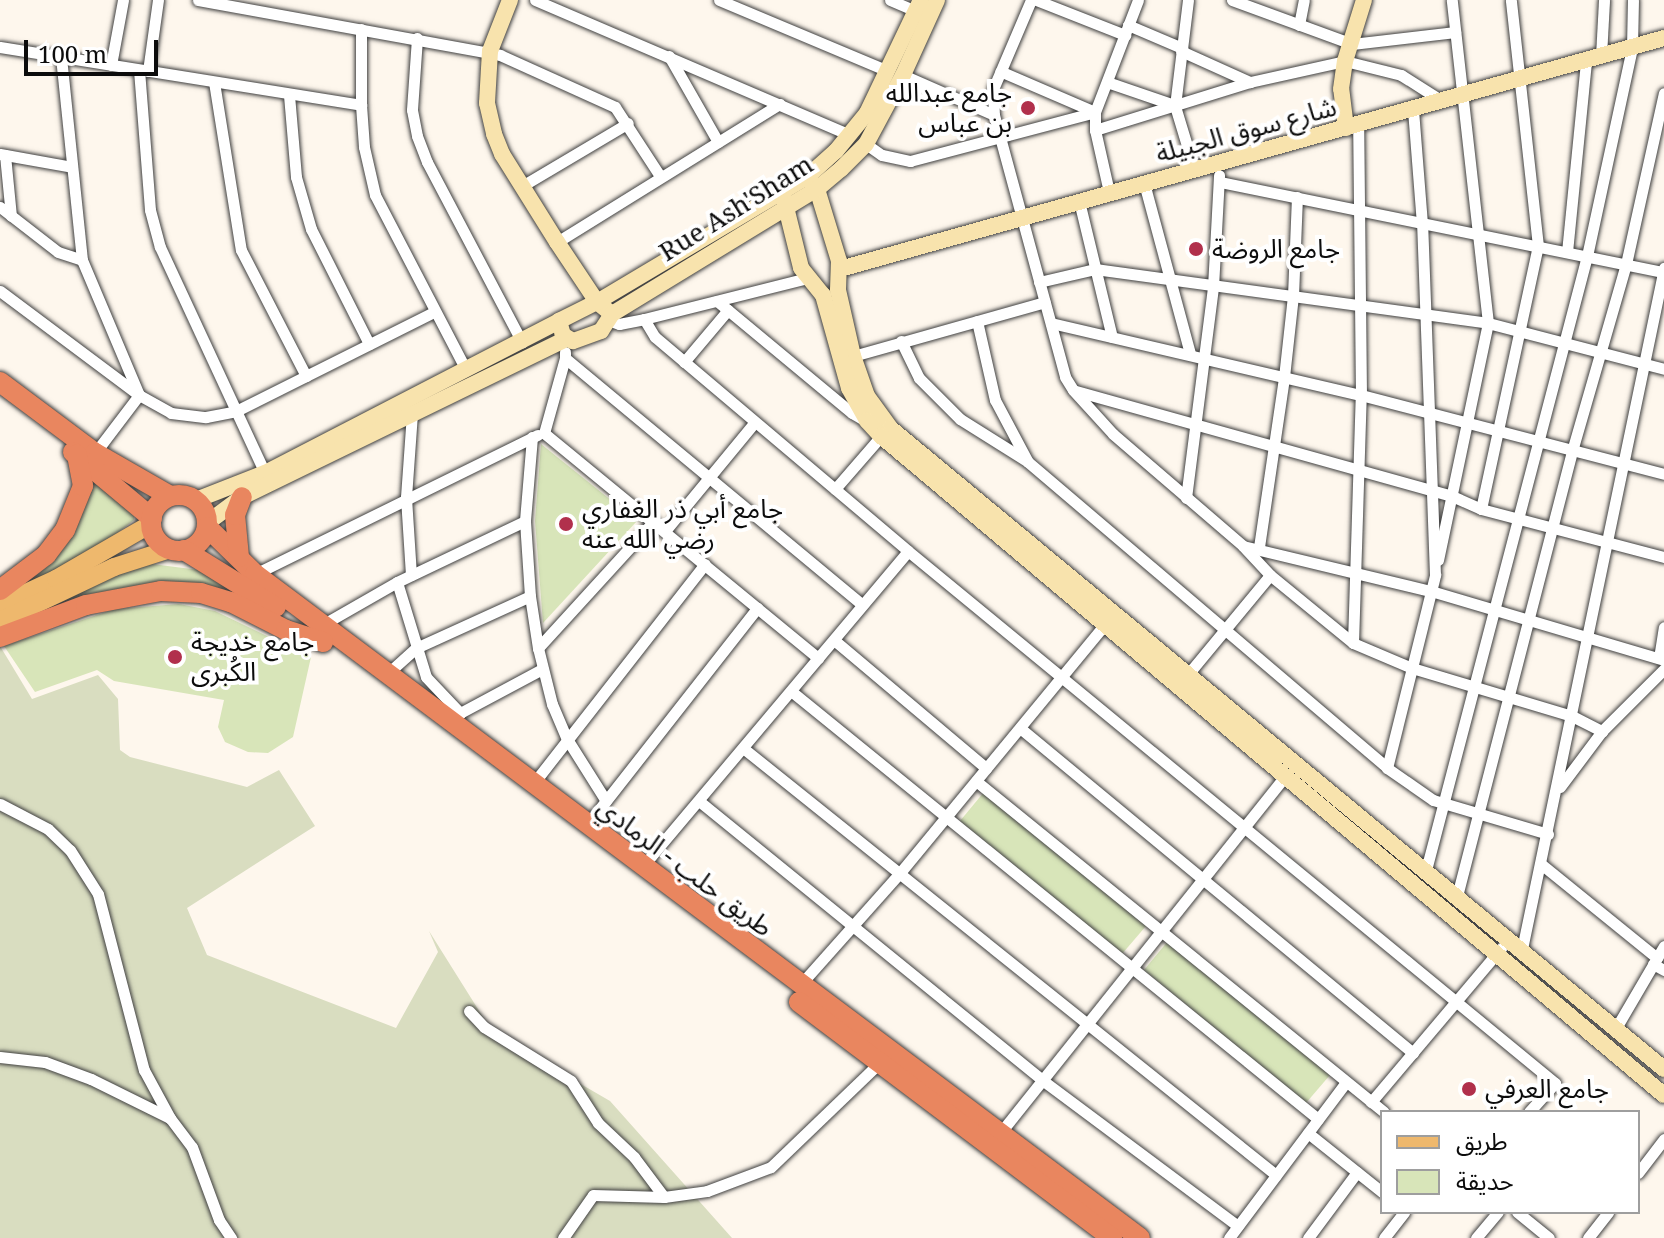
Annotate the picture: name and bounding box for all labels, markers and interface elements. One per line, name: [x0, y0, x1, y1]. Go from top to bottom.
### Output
scale bar: [28, 24, 162, 74]
text: 100 m: [38, 37, 107, 70]
place label: جامع عبدالله بن عباس: [886, 77, 1012, 138]
street label: شارع سوق الجبيلة: [1152, 91, 1340, 169]
marker: جامع عبدالله بن عباس: [1019, 99, 1037, 117]
street label: Rue Ash'Sham: [653, 148, 819, 268]
place label: جامع الروضة: [1212, 233, 1340, 265]
marker: جامع الروضة: [1187, 240, 1205, 258]
place label: جامع أبي ذر الغفاري رضي الله عنه: [582, 493, 783, 554]
marker: جامع أبي ذر الغفاري رضي الله عنه: [557, 515, 575, 533]
place label: جامع خديجة الكُبرى: [191, 626, 314, 688]
marker: جامع خديجة الكُبرى: [166, 648, 184, 666]
street label: طريق حلب - الرمادي: [591, 791, 779, 943]
place label: جامع العرفي: [1485, 1073, 1609, 1105]
marker: جامع العرفي: [1460, 1080, 1478, 1098]
legend: [1380, 1110, 1640, 1214]
text: طريق: [1456, 1124, 1508, 1157]
text: حديقة: [1456, 1164, 1514, 1197]

